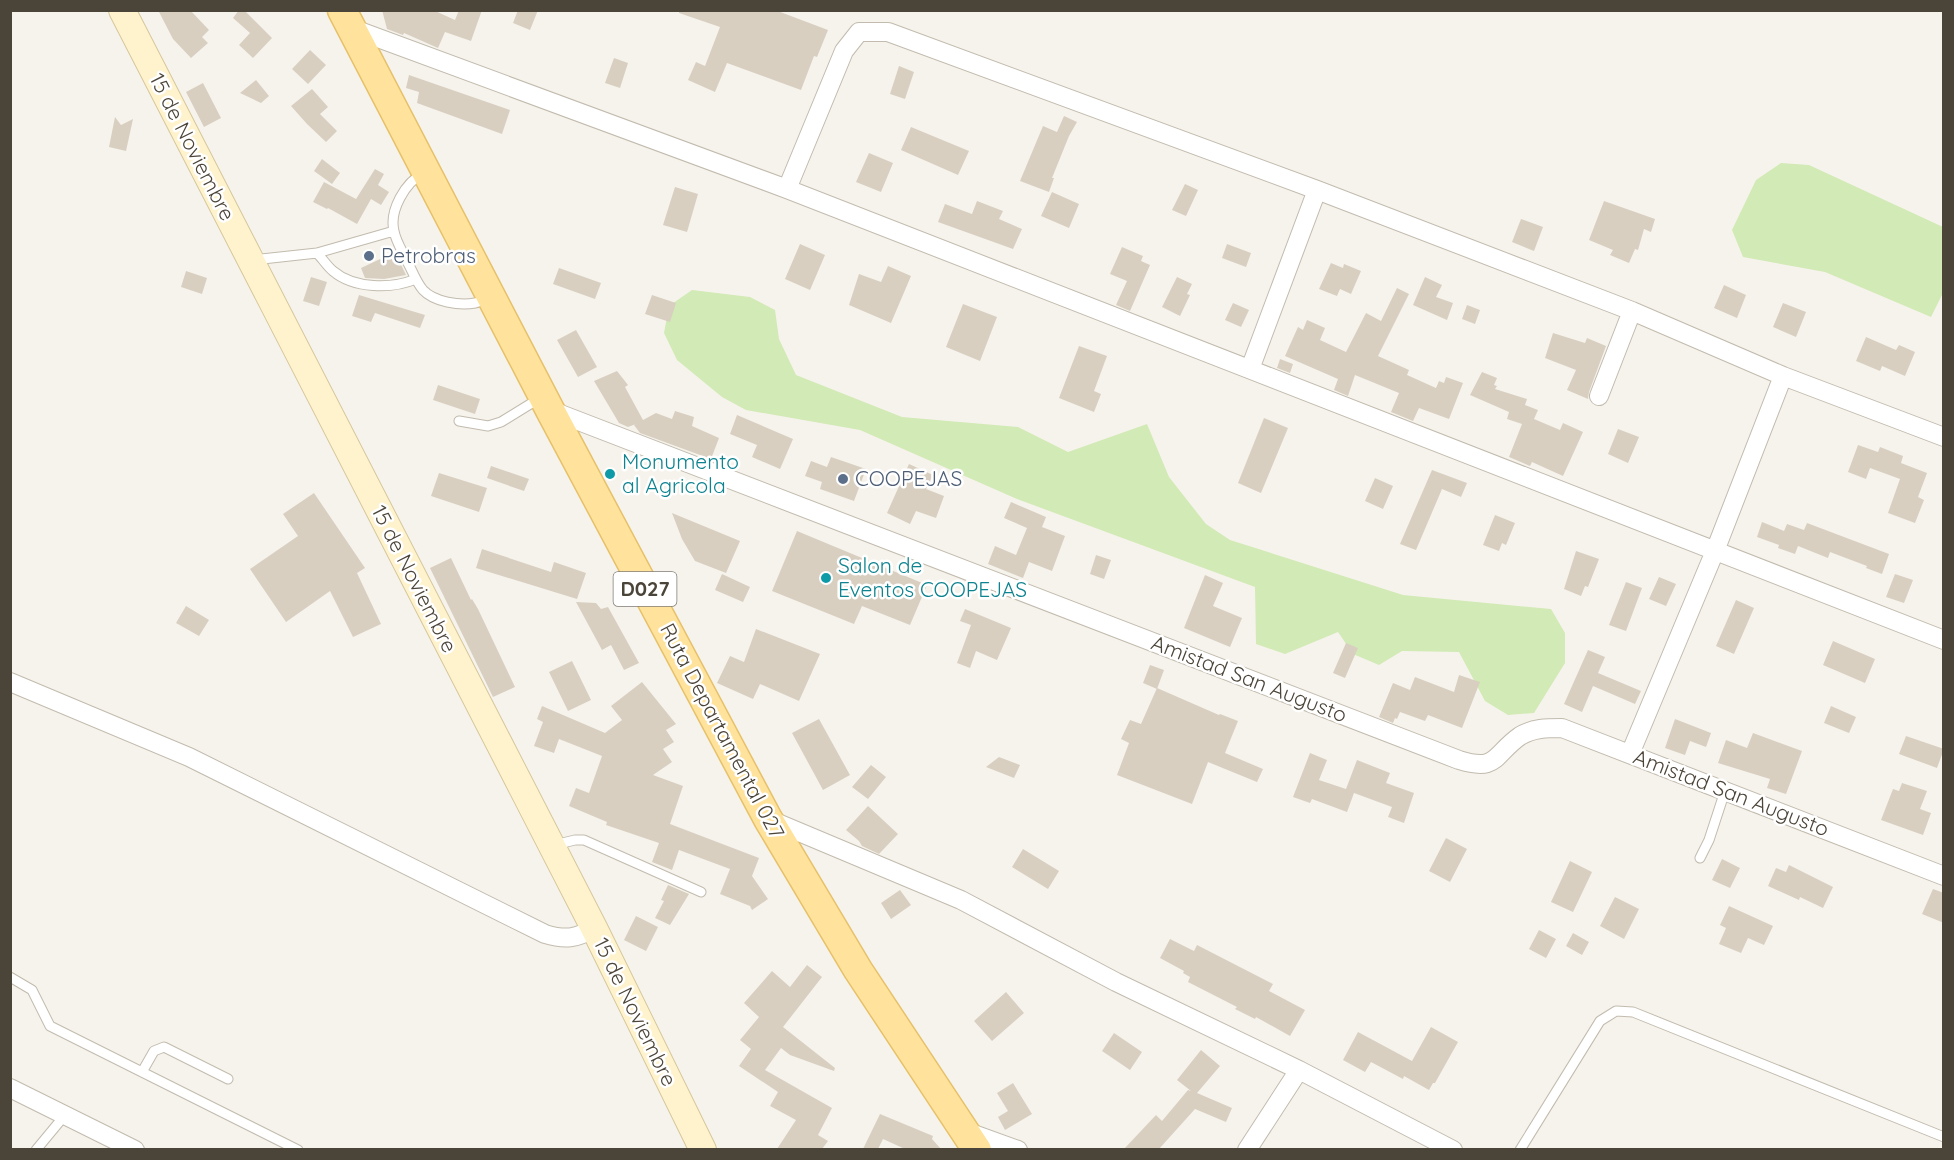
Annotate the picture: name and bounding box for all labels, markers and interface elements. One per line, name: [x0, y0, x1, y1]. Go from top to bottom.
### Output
street label: 15 de Noviembre: [145, 68, 241, 225]
place label: Petrobras: [381, 242, 476, 268]
marker: Petrobras: [362, 249, 376, 263]
place label: Monumento al Agricola: [622, 448, 739, 498]
place label: COOPEJAS: [855, 465, 962, 491]
marker: Monumento al Agricola: [603, 467, 617, 481]
marker: COOPEJAS: [836, 472, 850, 486]
street label: 15 de Noviembre: [367, 500, 463, 657]
place label: Salon de Eventos COOPEJAS: [838, 552, 1027, 602]
marker: Salon de Eventos COOPEJAS: [819, 571, 833, 585]
road number: D027: [614, 572, 676, 606]
street label: Ruta Departamental 027: [655, 618, 791, 843]
street label: Amistad San Augusto: [1148, 629, 1351, 727]
street label: Amistad San Augusto: [1630, 743, 1833, 841]
street label: 15 de Noviembre: [589, 933, 683, 1090]

